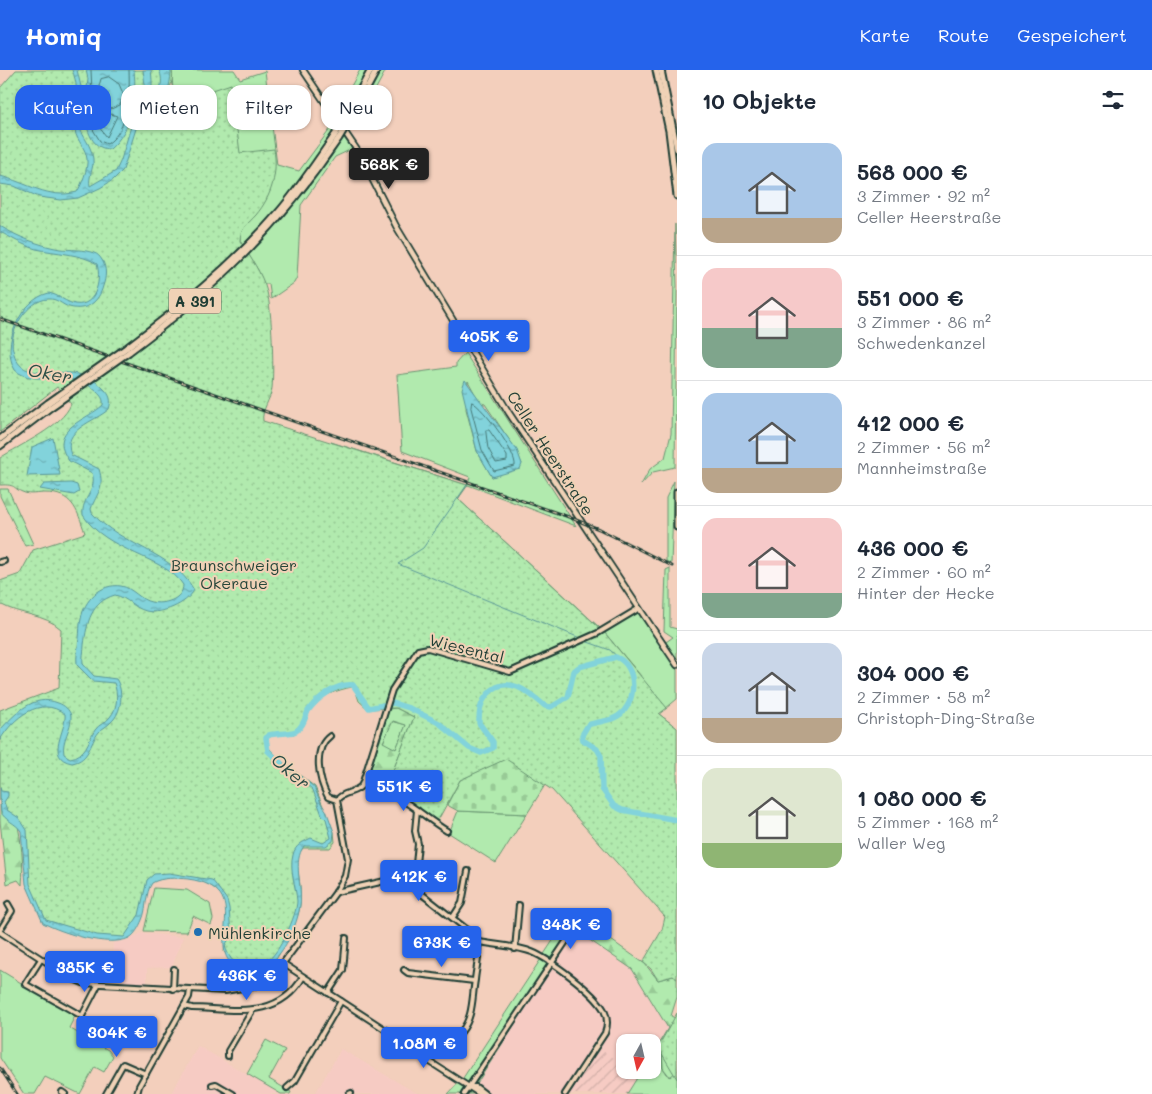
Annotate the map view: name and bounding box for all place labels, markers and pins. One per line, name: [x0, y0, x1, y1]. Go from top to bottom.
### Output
pin: 568K €: [348, 148, 430, 190]
pin: 405K €: [448, 320, 530, 362]
pin: 551K €: [363, 770, 445, 812]
pin: 412K €: [378, 860, 460, 902]
pin: 348K €: [530, 908, 612, 950]
place label: Mühlenkirche: [208, 922, 311, 943]
marker: Mühlenkirche: [192, 926, 204, 938]
pin: 673K €: [401, 926, 483, 968]
pin: 385K €: [44, 950, 126, 993]
pin: 436K €: [206, 958, 288, 1001]
pin: 304K €: [76, 1016, 158, 1058]
pin: 1.08M €: [378, 1026, 470, 1069]

